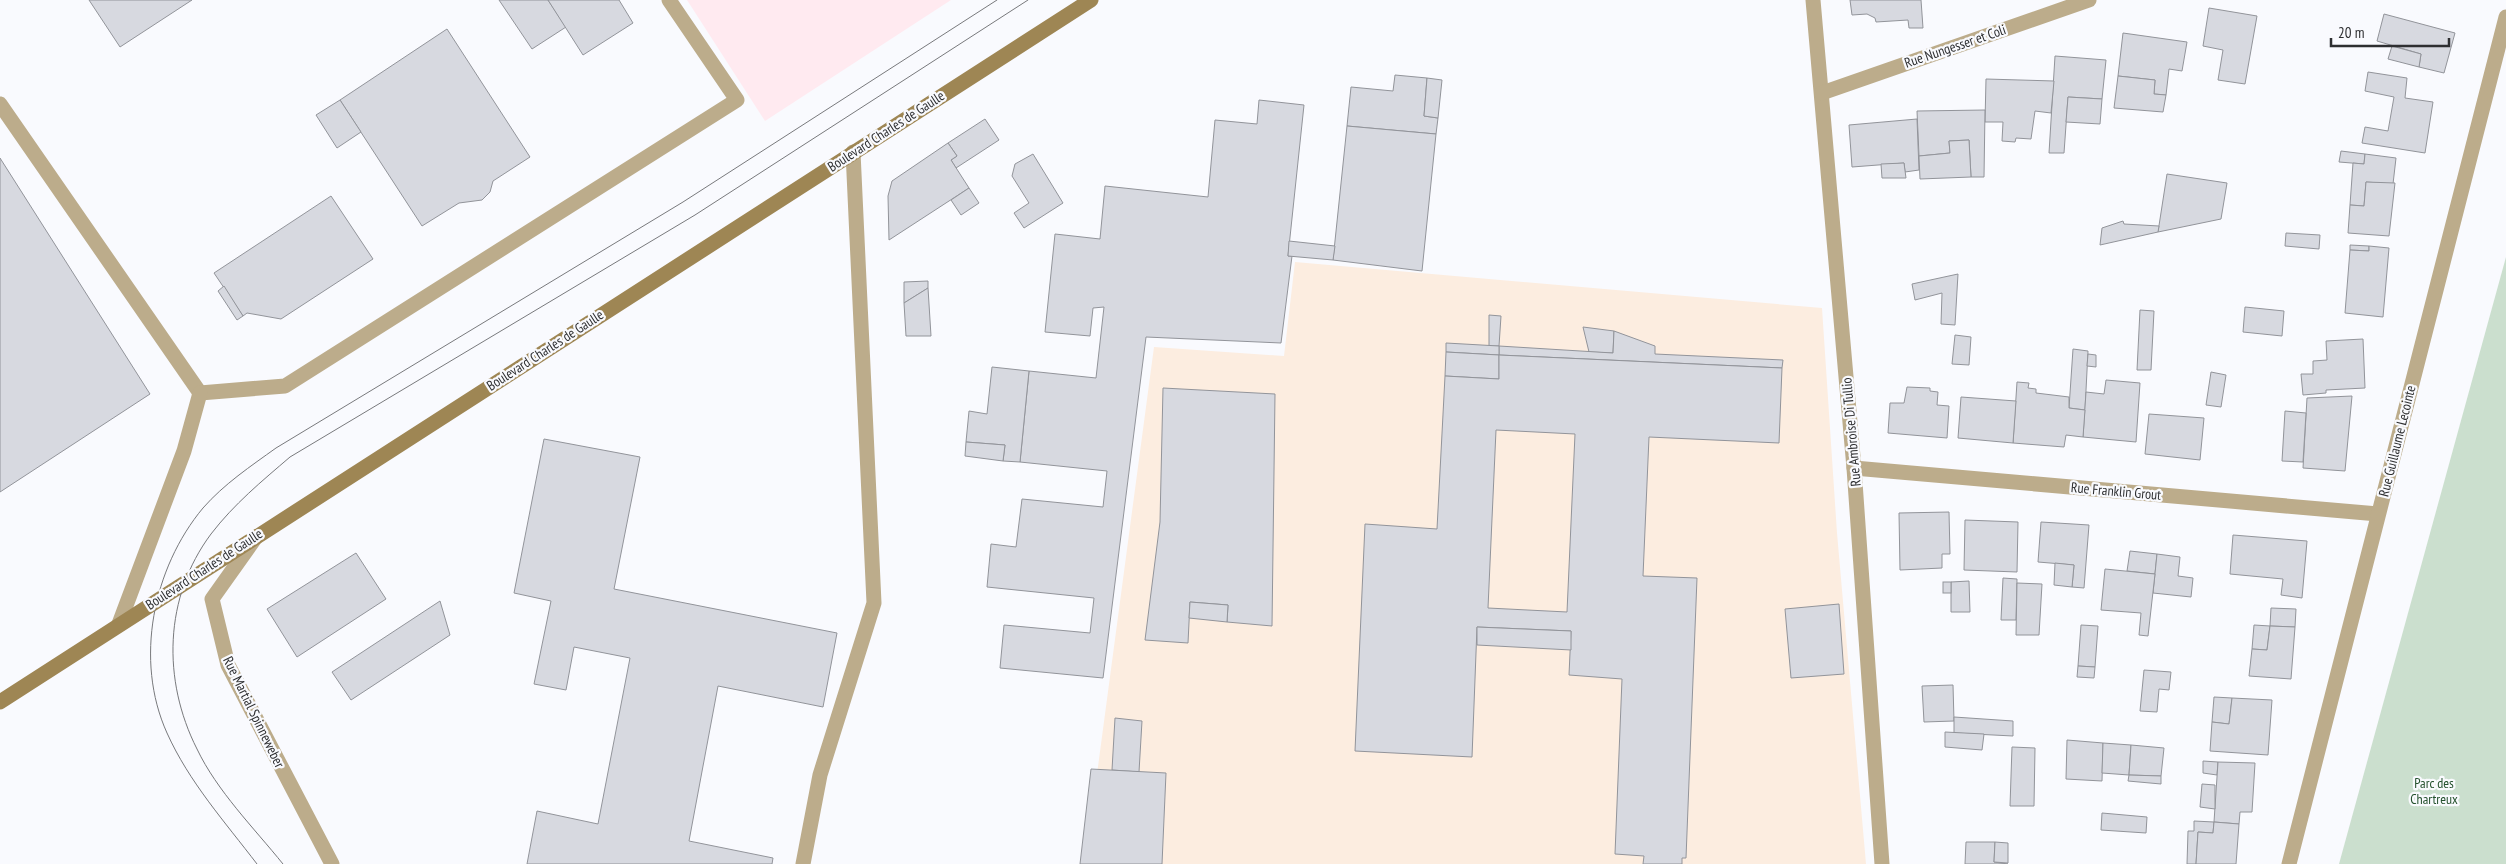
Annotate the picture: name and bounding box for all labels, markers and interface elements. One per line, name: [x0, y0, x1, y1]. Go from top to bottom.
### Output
scale bar: [2331, 15, 2448, 47]
street label: Rue Nungesser et Coli: [1902, 20, 2008, 72]
text: 20 m: [2338, 23, 2364, 42]
street label: Boulevard Charles de Gaulle: [824, 86, 948, 176]
street label: Boulevard Charles de Gaulle: [483, 305, 607, 395]
street label: Rue Ambroise Di Tullio: [1837, 377, 1865, 487]
street label: Rue Guillaume Lecointe: [2374, 383, 2420, 498]
street label: Rue Franklin Grout: [2070, 478, 2162, 504]
street label: Boulevard Charles de Gaulle: [142, 524, 266, 614]
street label: Rue Martial Spinneweber: [219, 653, 289, 771]
park label: Parc des Chartreux: [2410, 774, 2458, 808]

